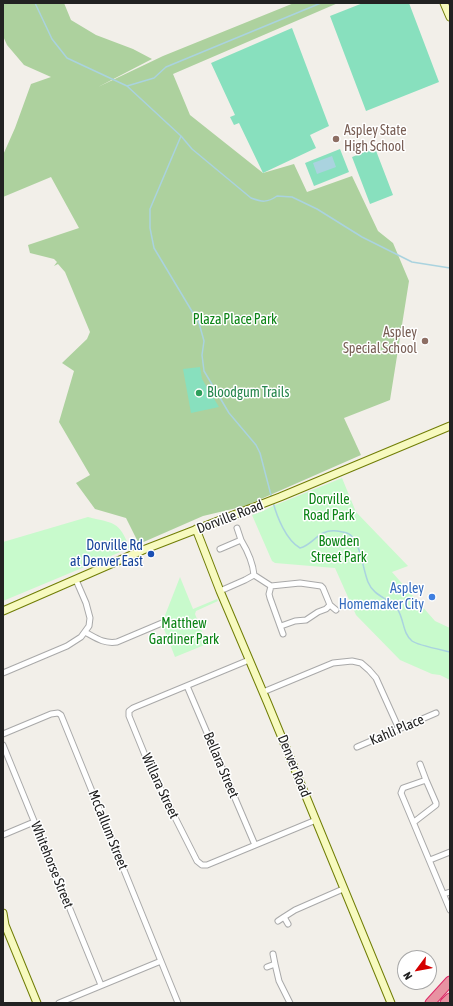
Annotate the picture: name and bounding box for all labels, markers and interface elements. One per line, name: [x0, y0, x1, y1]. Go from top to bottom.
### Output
place label: Aspley State High School: [344, 123, 407, 156]
marker: Aspley State High School: [331, 134, 341, 144]
park label: Plaza Place Park: [193, 312, 277, 328]
place label: Aspley Special School: [343, 325, 417, 358]
marker: Aspley Special School: [420, 336, 430, 346]
place label: Bloodgum Trails: [207, 385, 289, 401]
marker: Bloodgum Trails: [194, 388, 204, 398]
park label: Dorville Road Park: [303, 492, 355, 524]
street label: Dorville Road: [194, 497, 266, 537]
park label: Bowden Street Park: [311, 534, 367, 566]
place label: Dorville Rd at Denver East: [70, 538, 143, 570]
marker: Dorville Rd at Denver East: [146, 549, 156, 559]
place label: Aspley Homemaker City: [339, 581, 424, 614]
marker: Aspley Homemaker City: [427, 592, 437, 602]
park label: Matthew Gardiner Park: [149, 616, 219, 648]
street label: Kahli Place: [367, 711, 427, 749]
street label: Bellara Street: [200, 730, 242, 800]
street label: Denver Road: [274, 732, 314, 800]
street label: Willara Street: [138, 751, 182, 821]
street label: McCallum Street: [84, 788, 132, 872]
street label: Whitehorse Street: [27, 819, 77, 911]
north arrow: [397, 950, 437, 990]
text: N: [401, 970, 414, 982]

